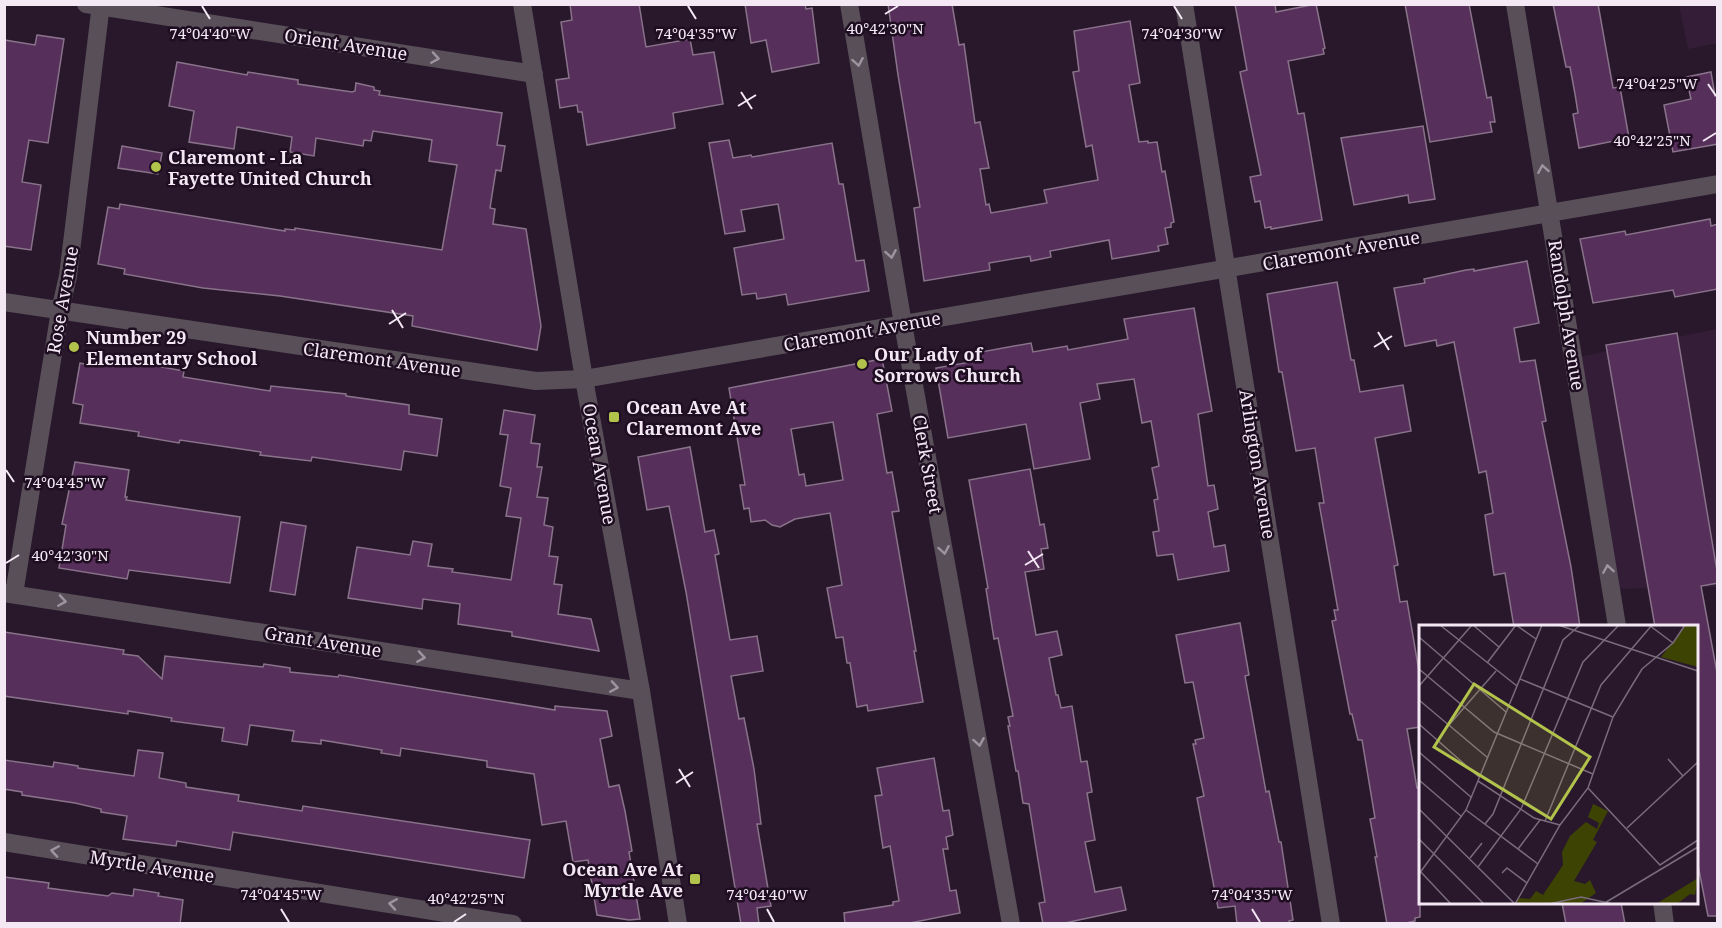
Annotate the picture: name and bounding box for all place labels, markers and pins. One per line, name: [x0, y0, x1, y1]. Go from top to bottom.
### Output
place label: Claremont - La Fayette United Church: [168, 145, 372, 190]
marker: Claremont - La Fayette United Church: [149, 160, 163, 174]
place label: Number 29 Elementary School: [86, 325, 258, 370]
marker: Number 29 Elementary School: [67, 340, 81, 354]
place label: Our Lady of Sorrows Church: [874, 342, 1021, 387]
marker: Our Lady of Sorrows Church: [855, 357, 869, 371]
place label: Ocean Ave At Claremont Ave: [626, 395, 761, 440]
marker: Ocean Ave At Claremont Ave: [607, 410, 621, 424]
place label: Ocean Ave At Myrtle Ave: [562, 857, 683, 902]
marker: Ocean Ave At Myrtle Ave: [688, 872, 702, 886]

